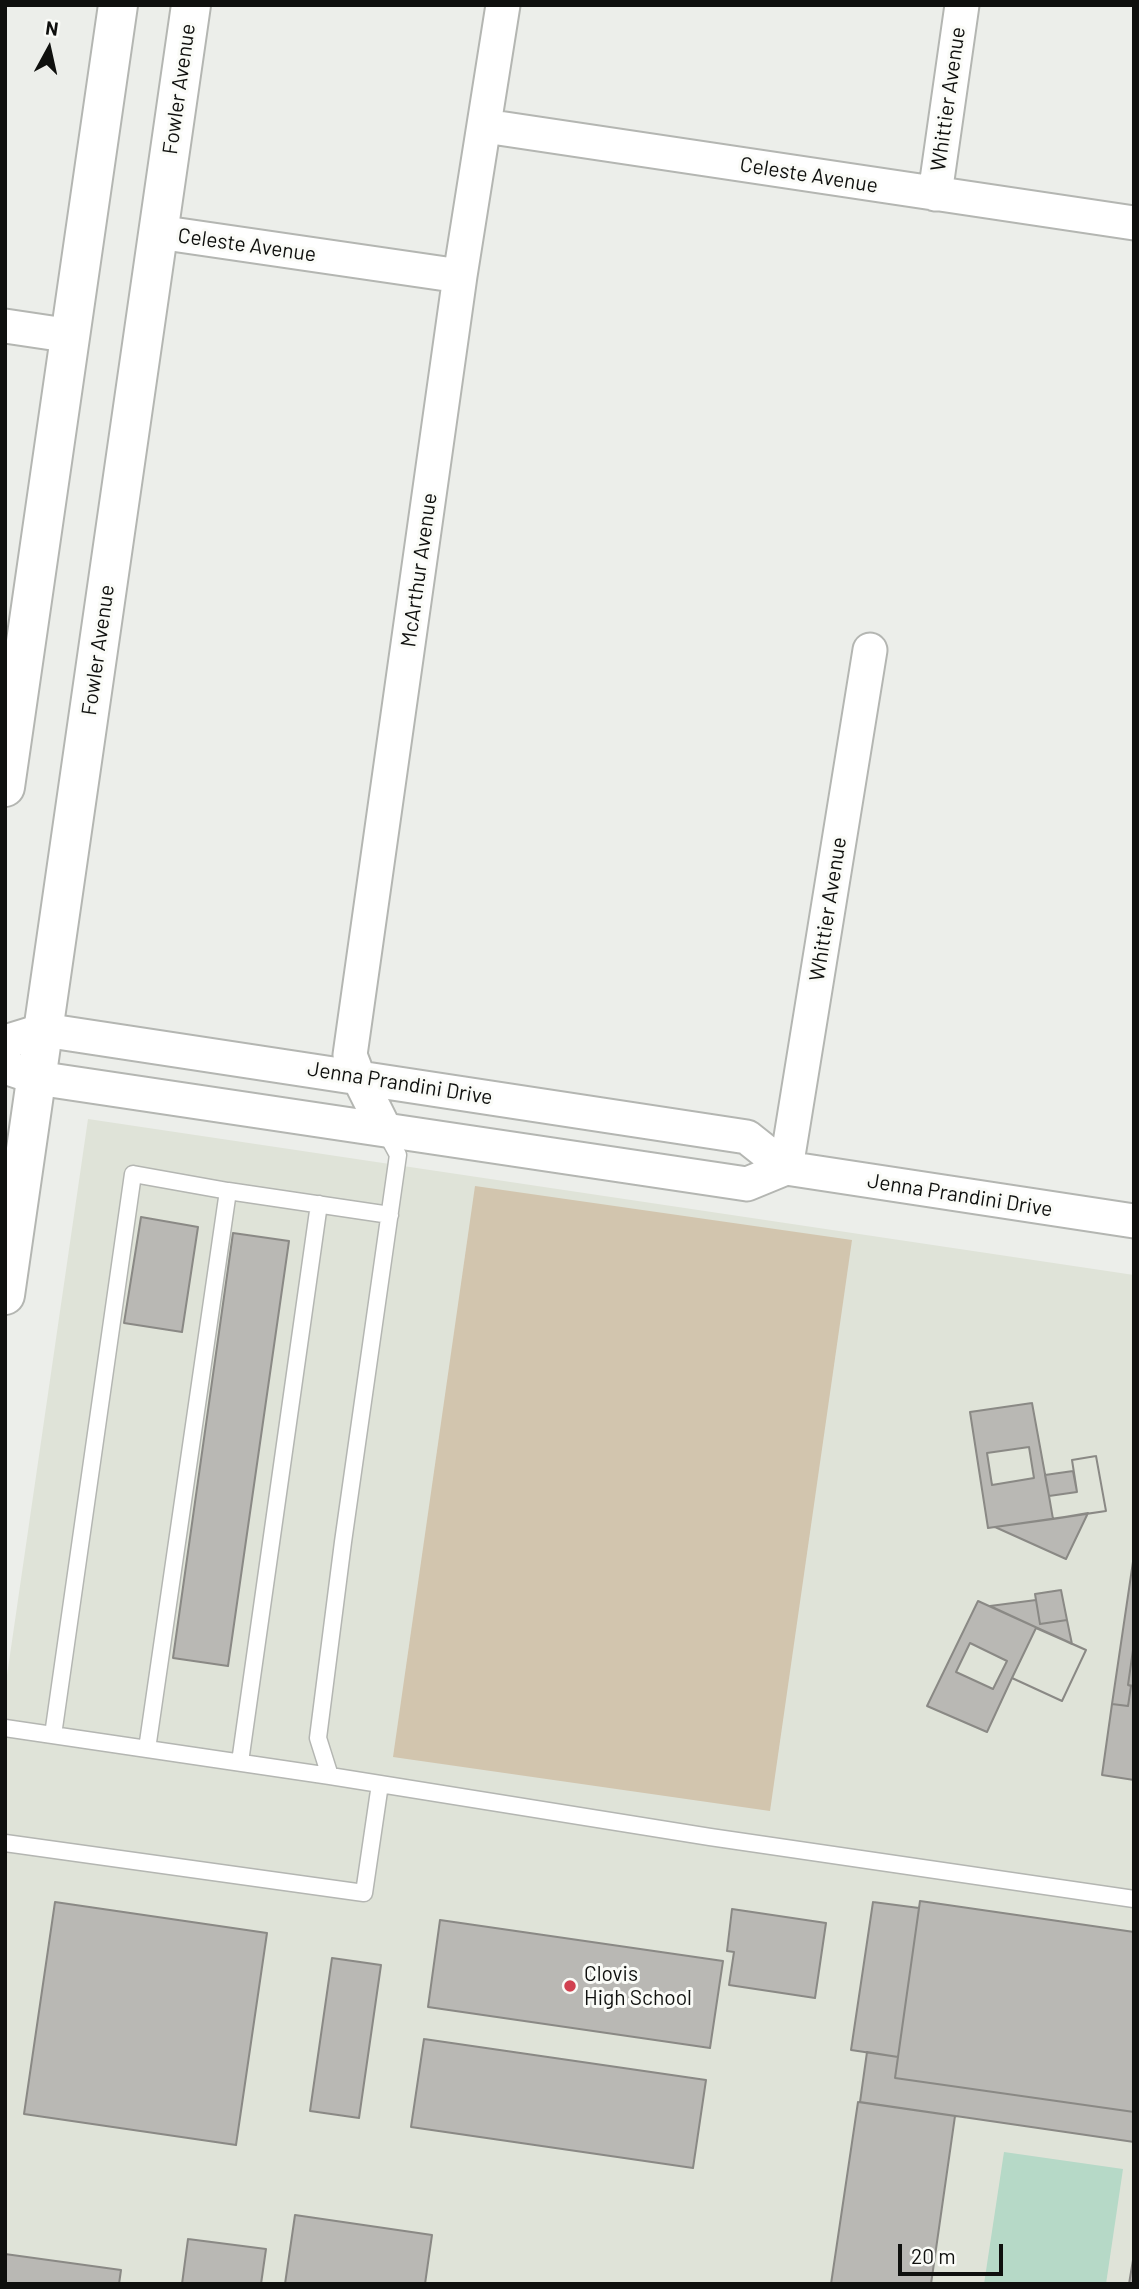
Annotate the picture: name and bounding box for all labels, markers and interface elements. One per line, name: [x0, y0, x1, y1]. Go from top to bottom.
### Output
north arrow: [14, 14, 84, 84]
text: N: [44, 15, 60, 40]
street label: Fowler Avenue: [157, 22, 201, 156]
street label: Whittier Avenue: [925, 25, 971, 173]
street label: Celeste Avenue: [738, 152, 880, 198]
street label: Celeste Avenue: [176, 223, 318, 267]
street label: McArthur Avenue: [396, 491, 442, 649]
street label: Fowler Avenue: [76, 583, 120, 717]
street label: Whittier Avenue: [804, 835, 852, 983]
street label: Jenna Prandini Drive: [306, 1056, 494, 1110]
street label: Jenna Prandini Drive: [866, 1168, 1054, 1222]
place label: Clovis High School: [584, 1961, 692, 2011]
marker: Clovis High School: [562, 1978, 578, 1994]
scale bar: [901, 2230, 1006, 2274]
text: 20 m: [911, 2243, 956, 2268]

